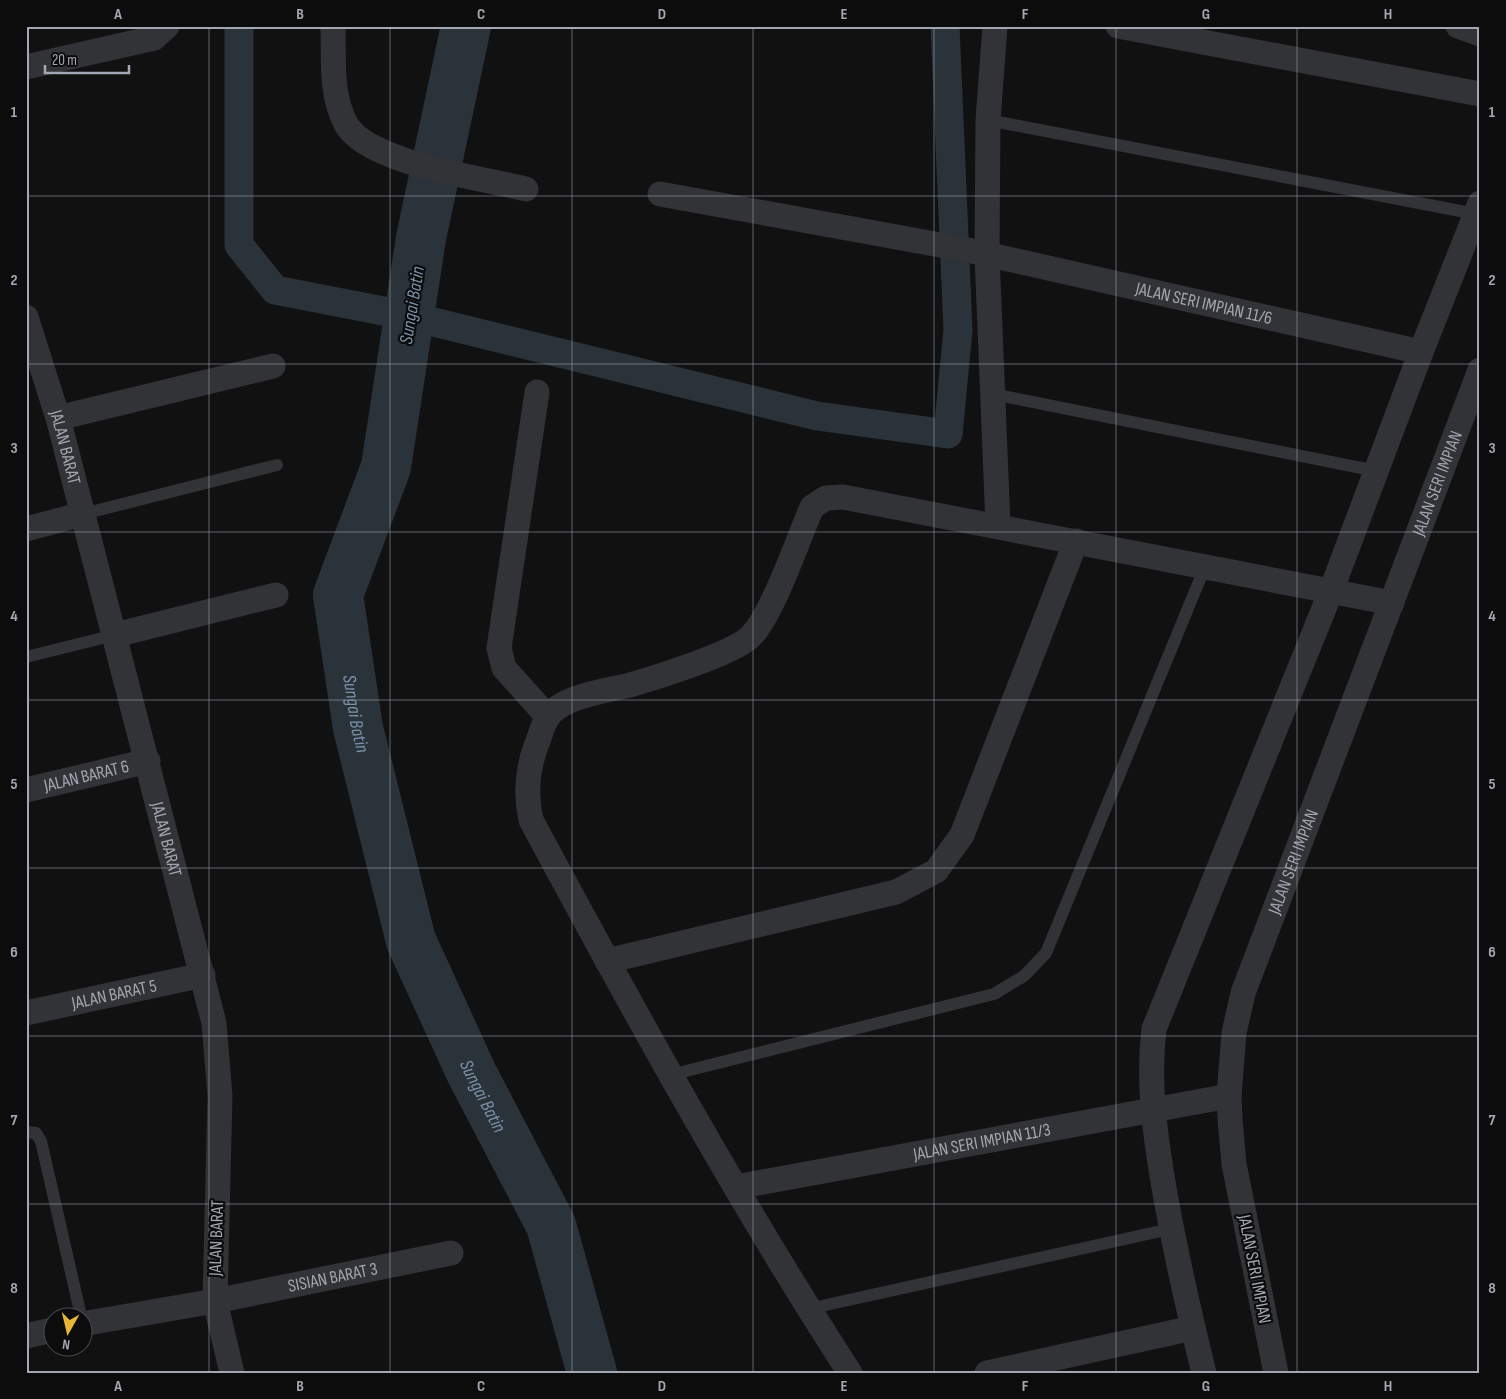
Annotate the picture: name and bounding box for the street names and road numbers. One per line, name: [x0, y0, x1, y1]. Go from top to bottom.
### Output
street label: JALAN SERI IMPIAN 11/6: [1133, 278, 1274, 329]
street label: JALAN BARAT: [45, 406, 85, 487]
street label: JALAN SERI IMPIAN: [1408, 428, 1467, 540]
street label: JALAN BARAT 6: [41, 756, 131, 797]
street label: JALAN BARAT: [146, 799, 186, 879]
street label: JALAN SERI IMPIAN: [1264, 807, 1323, 918]
street label: JALAN BARAT 5: [69, 975, 158, 1014]
street label: JALAN SERI IMPIAN 11/3: [911, 1119, 1052, 1165]
street label: JALAN BARAT: [205, 1200, 228, 1277]
street label: JALAN SERI IMPIAN: [1233, 1212, 1275, 1325]
street label: SISIAN BARAT 3: [286, 1258, 379, 1297]

